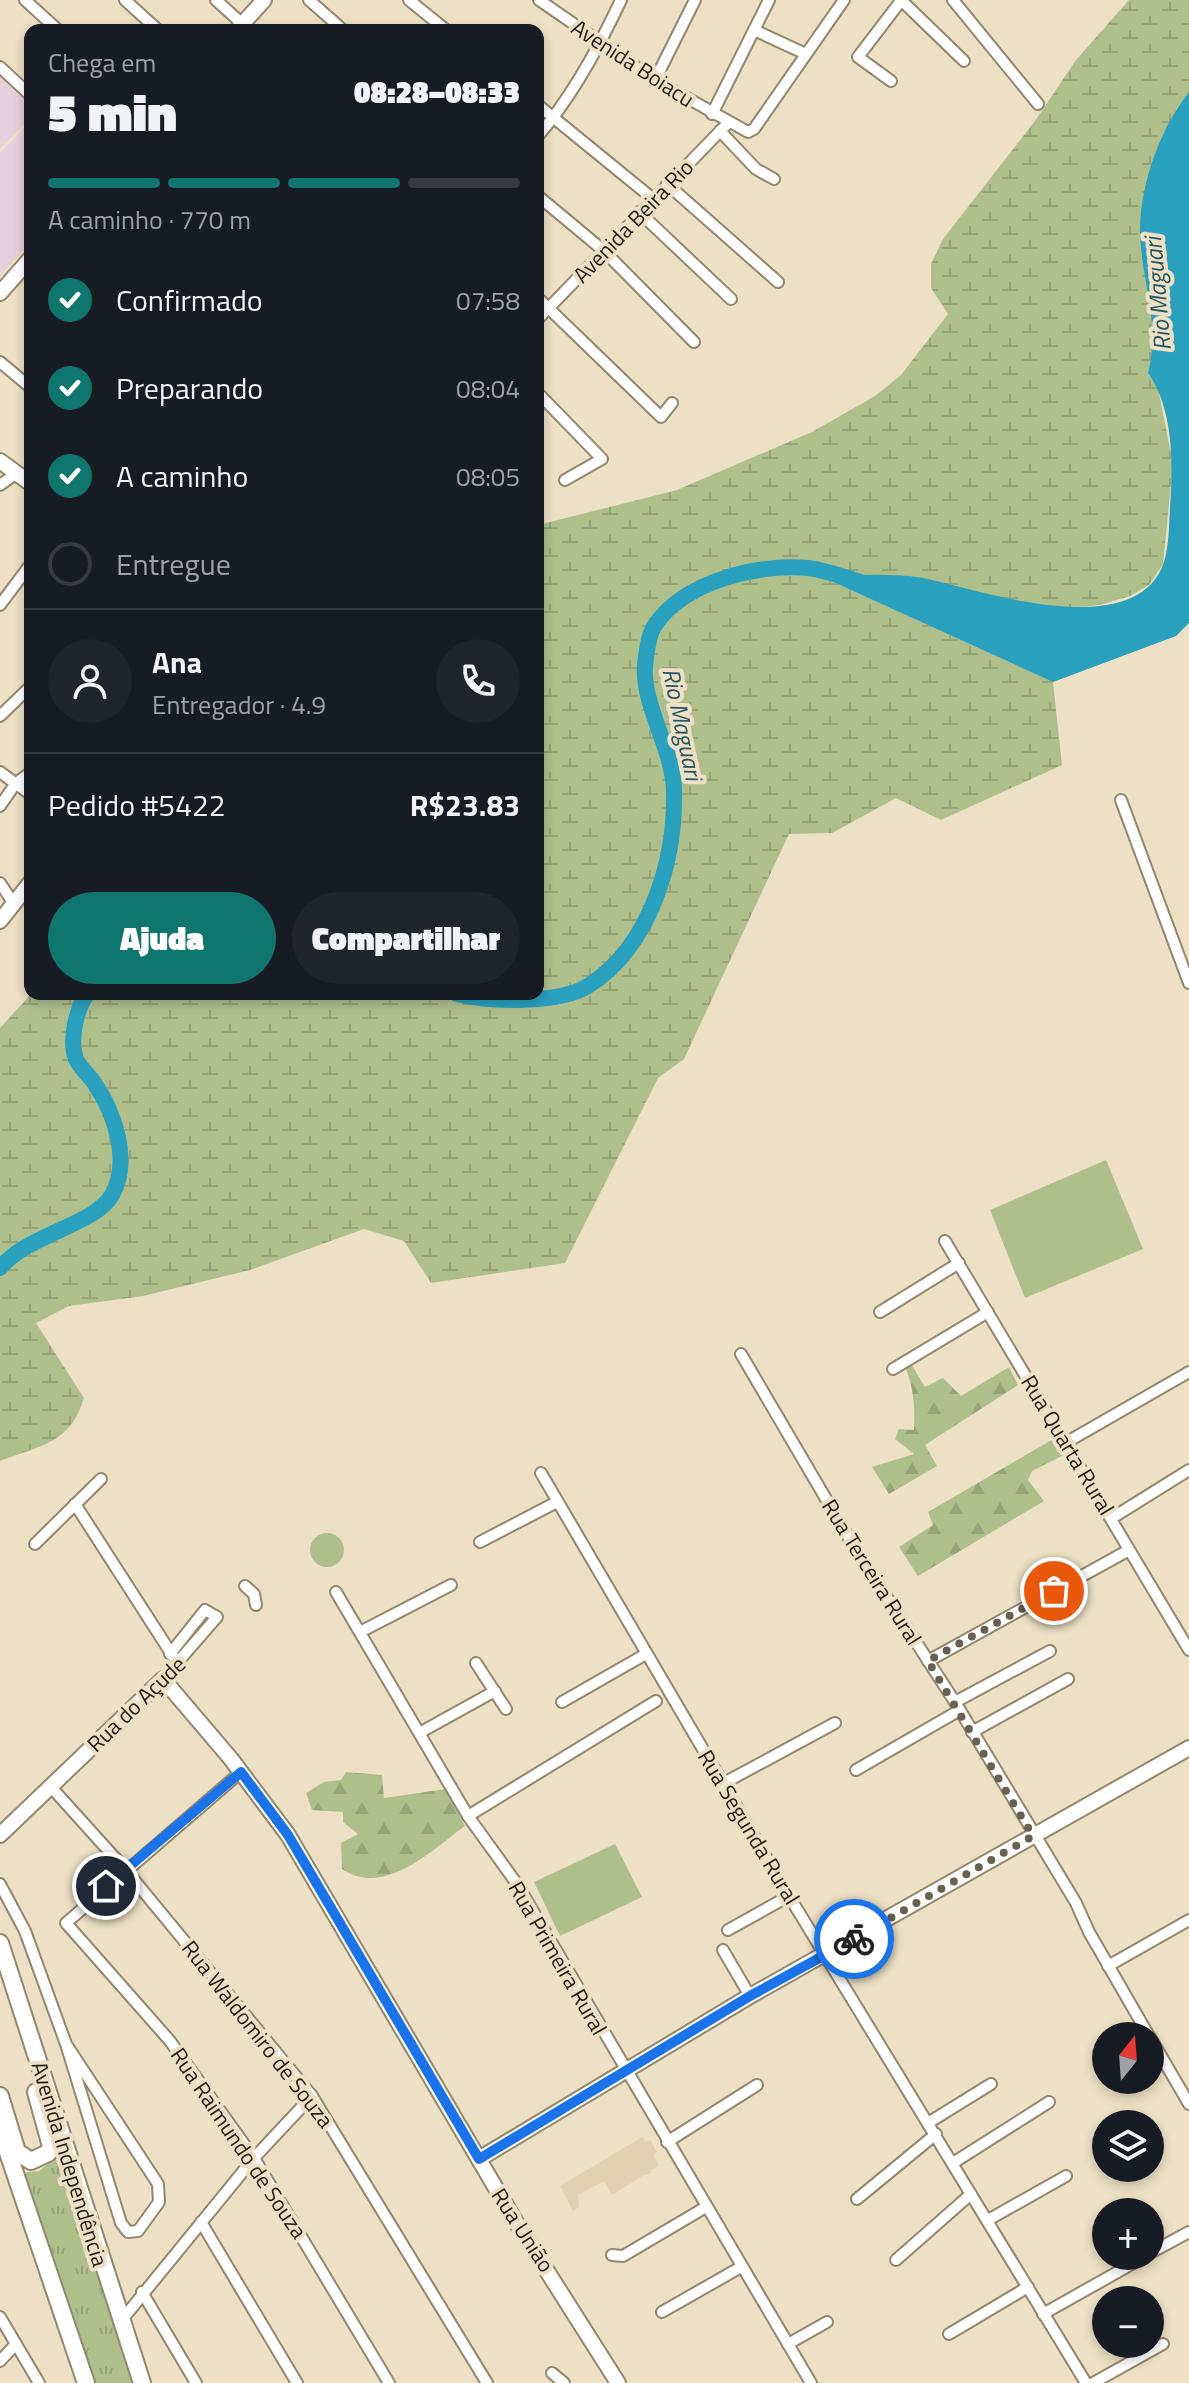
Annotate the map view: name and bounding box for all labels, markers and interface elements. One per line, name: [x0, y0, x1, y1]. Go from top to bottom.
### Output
street label: Avenida Boiacu: [565, 10, 701, 116]
text: Chega em: [48, 43, 156, 82]
text: 08:28–08:33: [354, 69, 520, 115]
text: 5 min: [48, 72, 177, 151]
street label: Avenida Beira Rio: [565, 151, 701, 291]
text: A caminho · 770 m: [48, 200, 251, 239]
water label: Rio Maguari: [1134, 233, 1180, 352]
text: Confirmado: [116, 277, 263, 323]
icon: check: [48, 278, 92, 322]
text: 07:58: [456, 281, 520, 320]
text: Preparando: [116, 365, 263, 411]
icon: check: [48, 366, 92, 410]
text: 08:04: [456, 369, 520, 408]
text: A caminho: [116, 453, 248, 499]
icon: check: [48, 454, 92, 498]
text: 08:05: [456, 457, 520, 496]
text: Entregue: [116, 541, 231, 587]
button: person: [48, 639, 132, 723]
text: Ana: [152, 639, 202, 685]
button: phone: [436, 639, 520, 723]
water label: Rio Maguari: [654, 665, 713, 786]
text: Entregador · 4.9: [152, 685, 326, 724]
text: Pedido #5422: [48, 782, 226, 828]
text: R$23.83: [410, 782, 520, 828]
button: Ajuda: [48, 892, 276, 984]
button: Compartilhar: [292, 892, 520, 984]
street label: Rua Quarta Rural: [1013, 1368, 1123, 1522]
street label: Rua Terceira Rural: [813, 1492, 931, 1652]
pin: [1020, 1557, 1088, 1625]
icon: bag: [1032, 1569, 1076, 1613]
street label: Rua do Açude: [79, 1648, 193, 1760]
street label: Rua Segunda Rural: [689, 1743, 809, 1911]
pin: [72, 1852, 140, 1920]
icon: home: [84, 1864, 128, 1908]
street label: Rua Primeira Rural: [500, 1875, 616, 2041]
courier: [814, 1899, 894, 1979]
icon: bike: [832, 1917, 876, 1961]
street label: Rua Waldomiro de Souza: [174, 1933, 342, 2135]
north arrow: [1092, 2022, 1164, 2094]
map controls: [1092, 2022, 1164, 2358]
street label: Rua Raimundo de Souza: [162, 2041, 316, 2245]
street label: Avenida Independência: [23, 2057, 117, 2271]
button: layers: [1092, 2110, 1164, 2182]
street label: Rua União: [483, 2181, 563, 2279]
button: +: [1092, 2198, 1164, 2270]
button: −: [1092, 2286, 1164, 2358]

